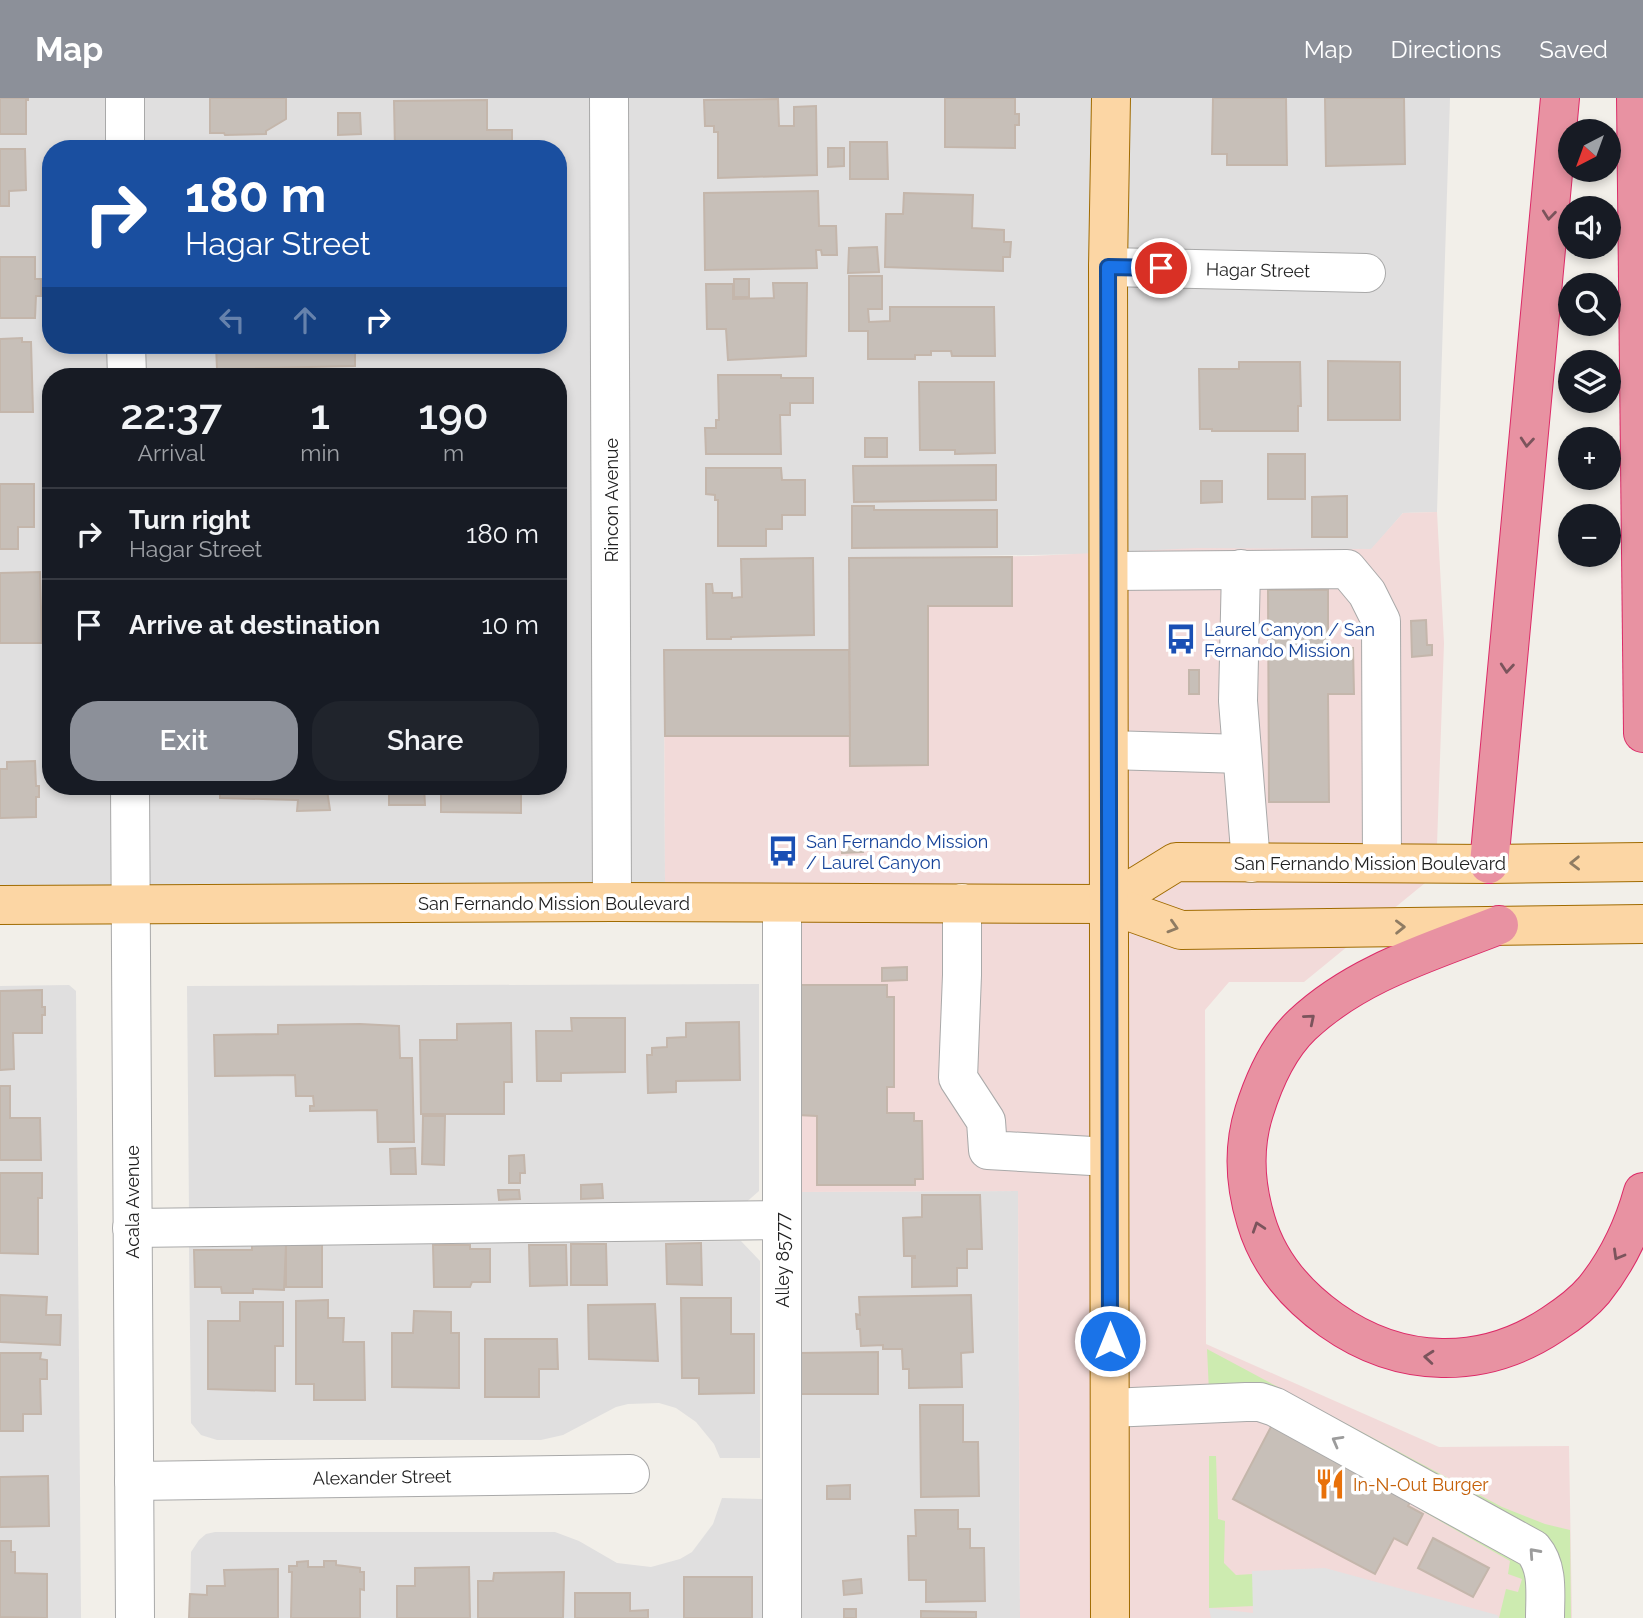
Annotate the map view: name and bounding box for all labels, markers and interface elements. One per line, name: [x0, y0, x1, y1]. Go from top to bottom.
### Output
text: Map: [35, 30, 103, 69]
text: Map: [1304, 35, 1353, 64]
text: Directions: [1391, 35, 1501, 64]
text: Saved: [1539, 35, 1608, 64]
north arrow: [1558, 119, 1620, 182]
map controls: [1558, 119, 1621, 567]
text: 180 m: [185, 166, 326, 223]
icon: right: [70, 168, 161, 259]
button: sound: [1558, 196, 1621, 259]
one-way arrow: [1541, 209, 1556, 221]
text: Hagar Street: [185, 225, 370, 262]
pin: [1131, 238, 1191, 298]
icon: arrive: [1142, 249, 1180, 287]
street label: Hagar Street: [1206, 259, 1310, 281]
button: search: [1558, 273, 1621, 336]
icon: left: [213, 301, 251, 339]
icon: ahead: [286, 301, 324, 339]
icon: right: [359, 301, 397, 339]
button: layers: [1558, 350, 1621, 413]
text: 22:37: [120, 390, 222, 439]
text: 1: [310, 390, 330, 439]
text: 190: [418, 390, 489, 439]
button: +: [1558, 427, 1621, 490]
one-way arrow: [1520, 436, 1535, 447]
street label: Rincon Avenue: [601, 437, 622, 562]
text: Arrival: [137, 439, 205, 466]
text: min: [300, 439, 340, 466]
text: m: [443, 439, 464, 466]
button: −: [1558, 504, 1621, 567]
text: Turn right: [129, 505, 250, 535]
icon: right: [70, 515, 108, 553]
text: 180 m: [466, 519, 539, 549]
text: Hagar Street: [129, 535, 262, 562]
icon: arrive: [70, 606, 108, 644]
text: Arrive at destination: [129, 610, 380, 640]
text: 10 m: [481, 610, 539, 640]
place label: Laurel Canyon / San Fernando Mission: [1204, 619, 1375, 661]
bus stop icon: Laurel Canyon / San Fernando Mission: [1164, 622, 1198, 656]
one-way arrow: [1500, 663, 1515, 674]
button: Exit: [70, 701, 298, 781]
button: Share: [312, 701, 539, 781]
place label: San Fernando Mission / Laurel Canyon: [806, 831, 988, 873]
bus stop icon: San Fernando Mission / Laurel Canyon: [766, 834, 800, 868]
street label: San Fernando Mission Boulevard: [1234, 853, 1506, 874]
one-way arrow: [1569, 855, 1580, 871]
street label: San Fernando Mission Boulevard: [418, 893, 690, 914]
one-way arrow: [1166, 918, 1178, 933]
one-way arrow: [1395, 919, 1405, 935]
one-way arrow: [1302, 1014, 1314, 1027]
street label: Acala Avenue: [122, 1145, 143, 1259]
street label: Alley 85777: [772, 1212, 793, 1308]
one-way arrow: [1252, 1221, 1266, 1233]
one-way arrow: [1613, 1247, 1626, 1260]
position arrow: [1073, 1304, 1147, 1378]
one-way arrow: [1423, 1350, 1434, 1365]
one-way arrow: [1332, 1436, 1345, 1449]
street label: Alexander Street: [312, 1465, 452, 1489]
restaurant icon: In-N-Out Burger: [1313, 1467, 1347, 1501]
place label: In-N-Out Burger: [1353, 1474, 1489, 1495]
one-way arrow: [1530, 1549, 1542, 1562]

